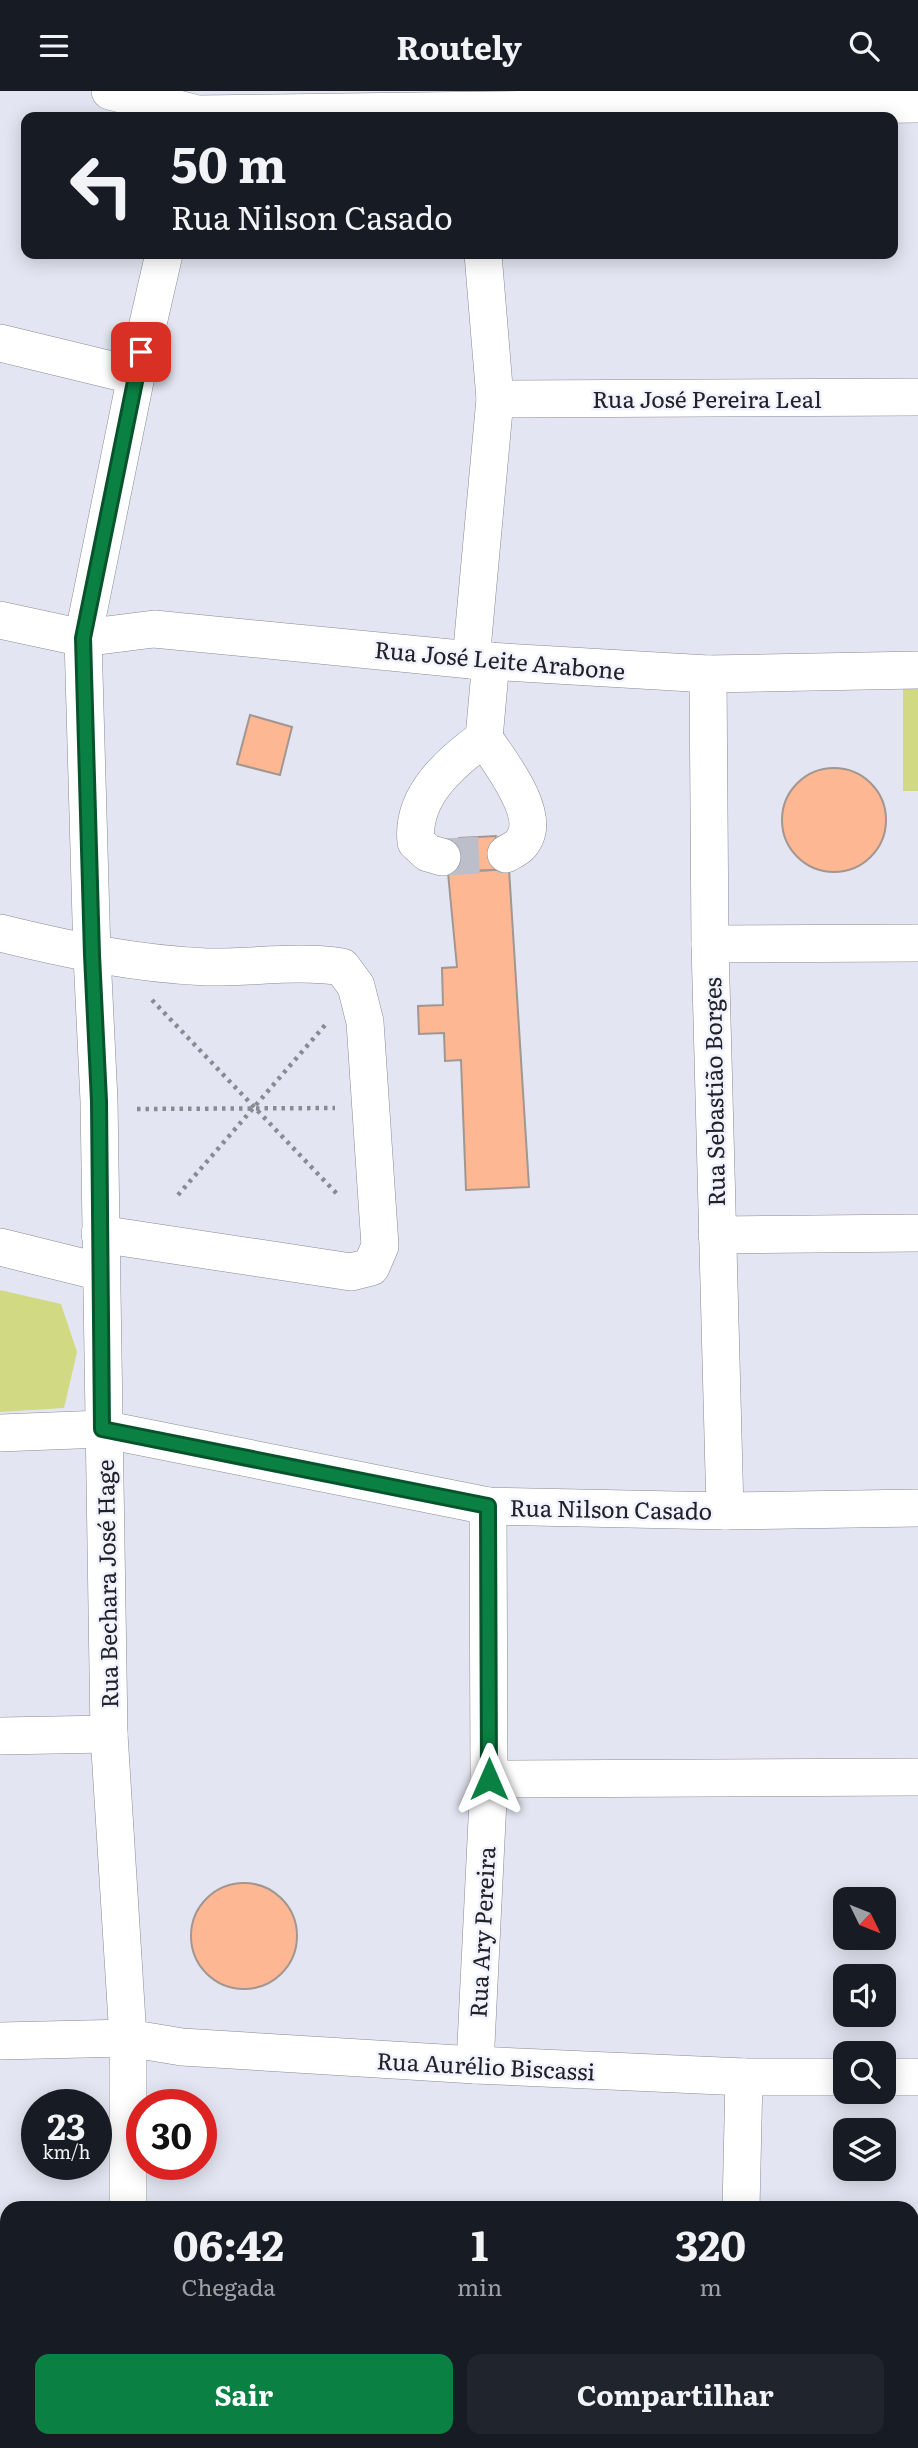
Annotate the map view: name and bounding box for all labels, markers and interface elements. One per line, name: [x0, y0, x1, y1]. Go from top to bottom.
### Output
text: Routely: [396, 22, 522, 70]
icon: menu: [35, 27, 73, 65]
icon: search: [845, 27, 883, 65]
text: 50 m: [171, 125, 287, 198]
icon: left: [56, 140, 147, 231]
text: Rua Nilson Casado: [171, 192, 453, 240]
pin: [111, 322, 171, 382]
icon: arrive: [122, 333, 160, 371]
street label: Rua José Pereira Leal: [592, 381, 822, 415]
street label: Rua José Leite Arabone: [373, 631, 627, 687]
street label: Rua Sebastião Borges: [694, 977, 732, 1207]
street label: Rua Bechara José Hage: [87, 1459, 125, 1709]
street label: Rua Nilson Casado: [509, 1489, 713, 1527]
position arrow: [452, 1742, 526, 1816]
street label: Rua Ary Pereira: [460, 1845, 502, 2019]
north arrow: [833, 1887, 896, 1949]
map controls: [833, 1887, 896, 2181]
button: sound: [833, 1964, 896, 2027]
button: search: [833, 2041, 896, 2104]
street label: Rua Aurélio Biscassi: [376, 2042, 596, 2088]
speed limit sign: 30: [126, 2089, 217, 2180]
text: 23: [47, 2099, 86, 2151]
button: layers: [833, 2118, 896, 2181]
text: km/h: [43, 2138, 90, 2165]
text: 06:42: [173, 2212, 284, 2274]
text: 1: [471, 2212, 488, 2274]
text: 320: [675, 2212, 746, 2274]
text: Chegada: [181, 2269, 276, 2303]
text: min: [457, 2269, 502, 2303]
text: m: [699, 2269, 722, 2303]
button: Sair: [35, 2354, 453, 2434]
button: Compartilhar: [467, 2354, 884, 2434]

